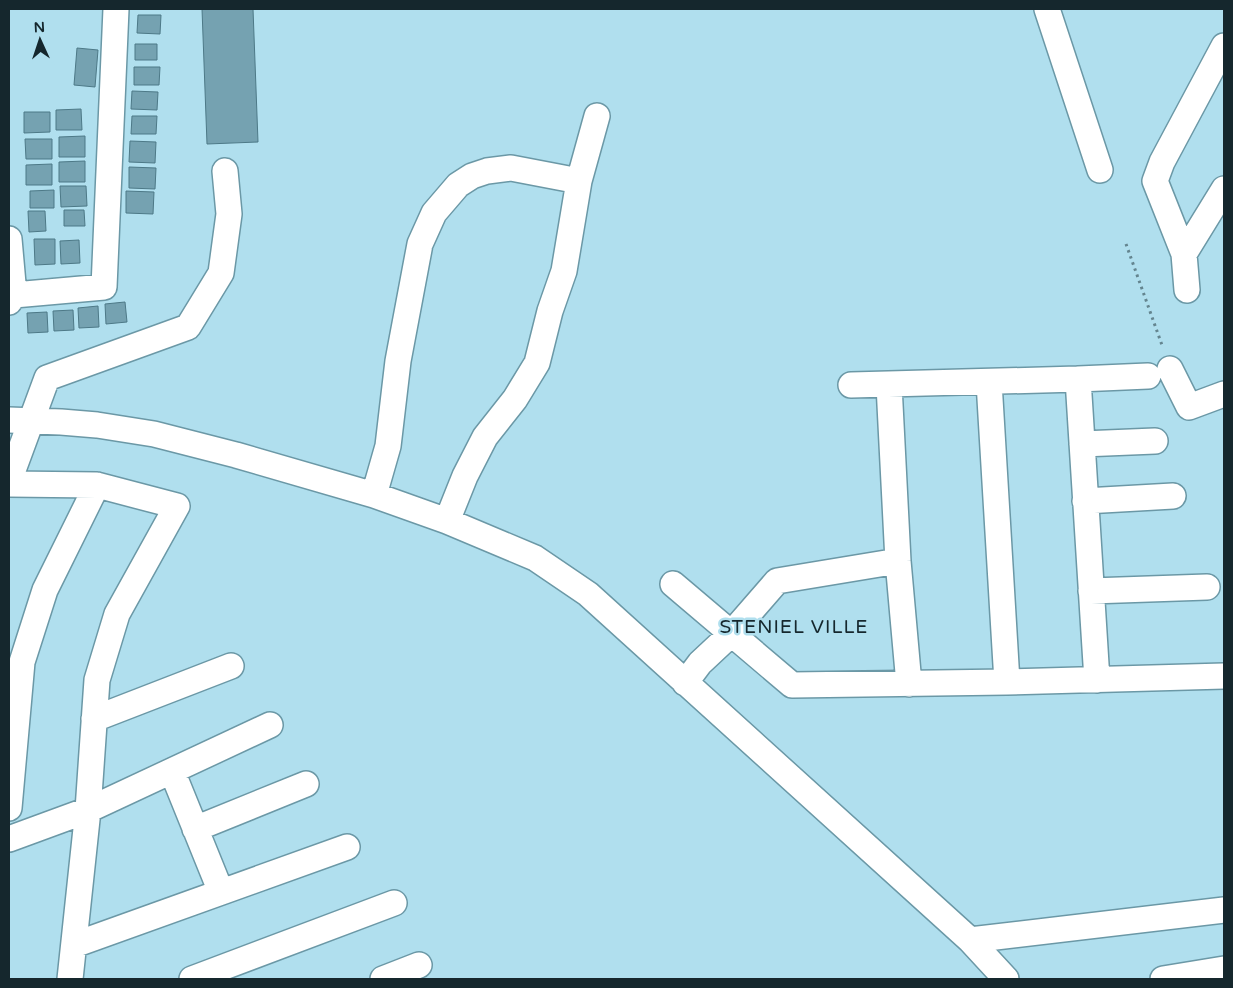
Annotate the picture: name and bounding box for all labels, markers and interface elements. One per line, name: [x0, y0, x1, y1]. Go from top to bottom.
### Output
north arrow: [15, 15, 65, 65]
text: N: [33, 19, 45, 36]
district label: STENIEL VILLE: [720, 616, 868, 638]

